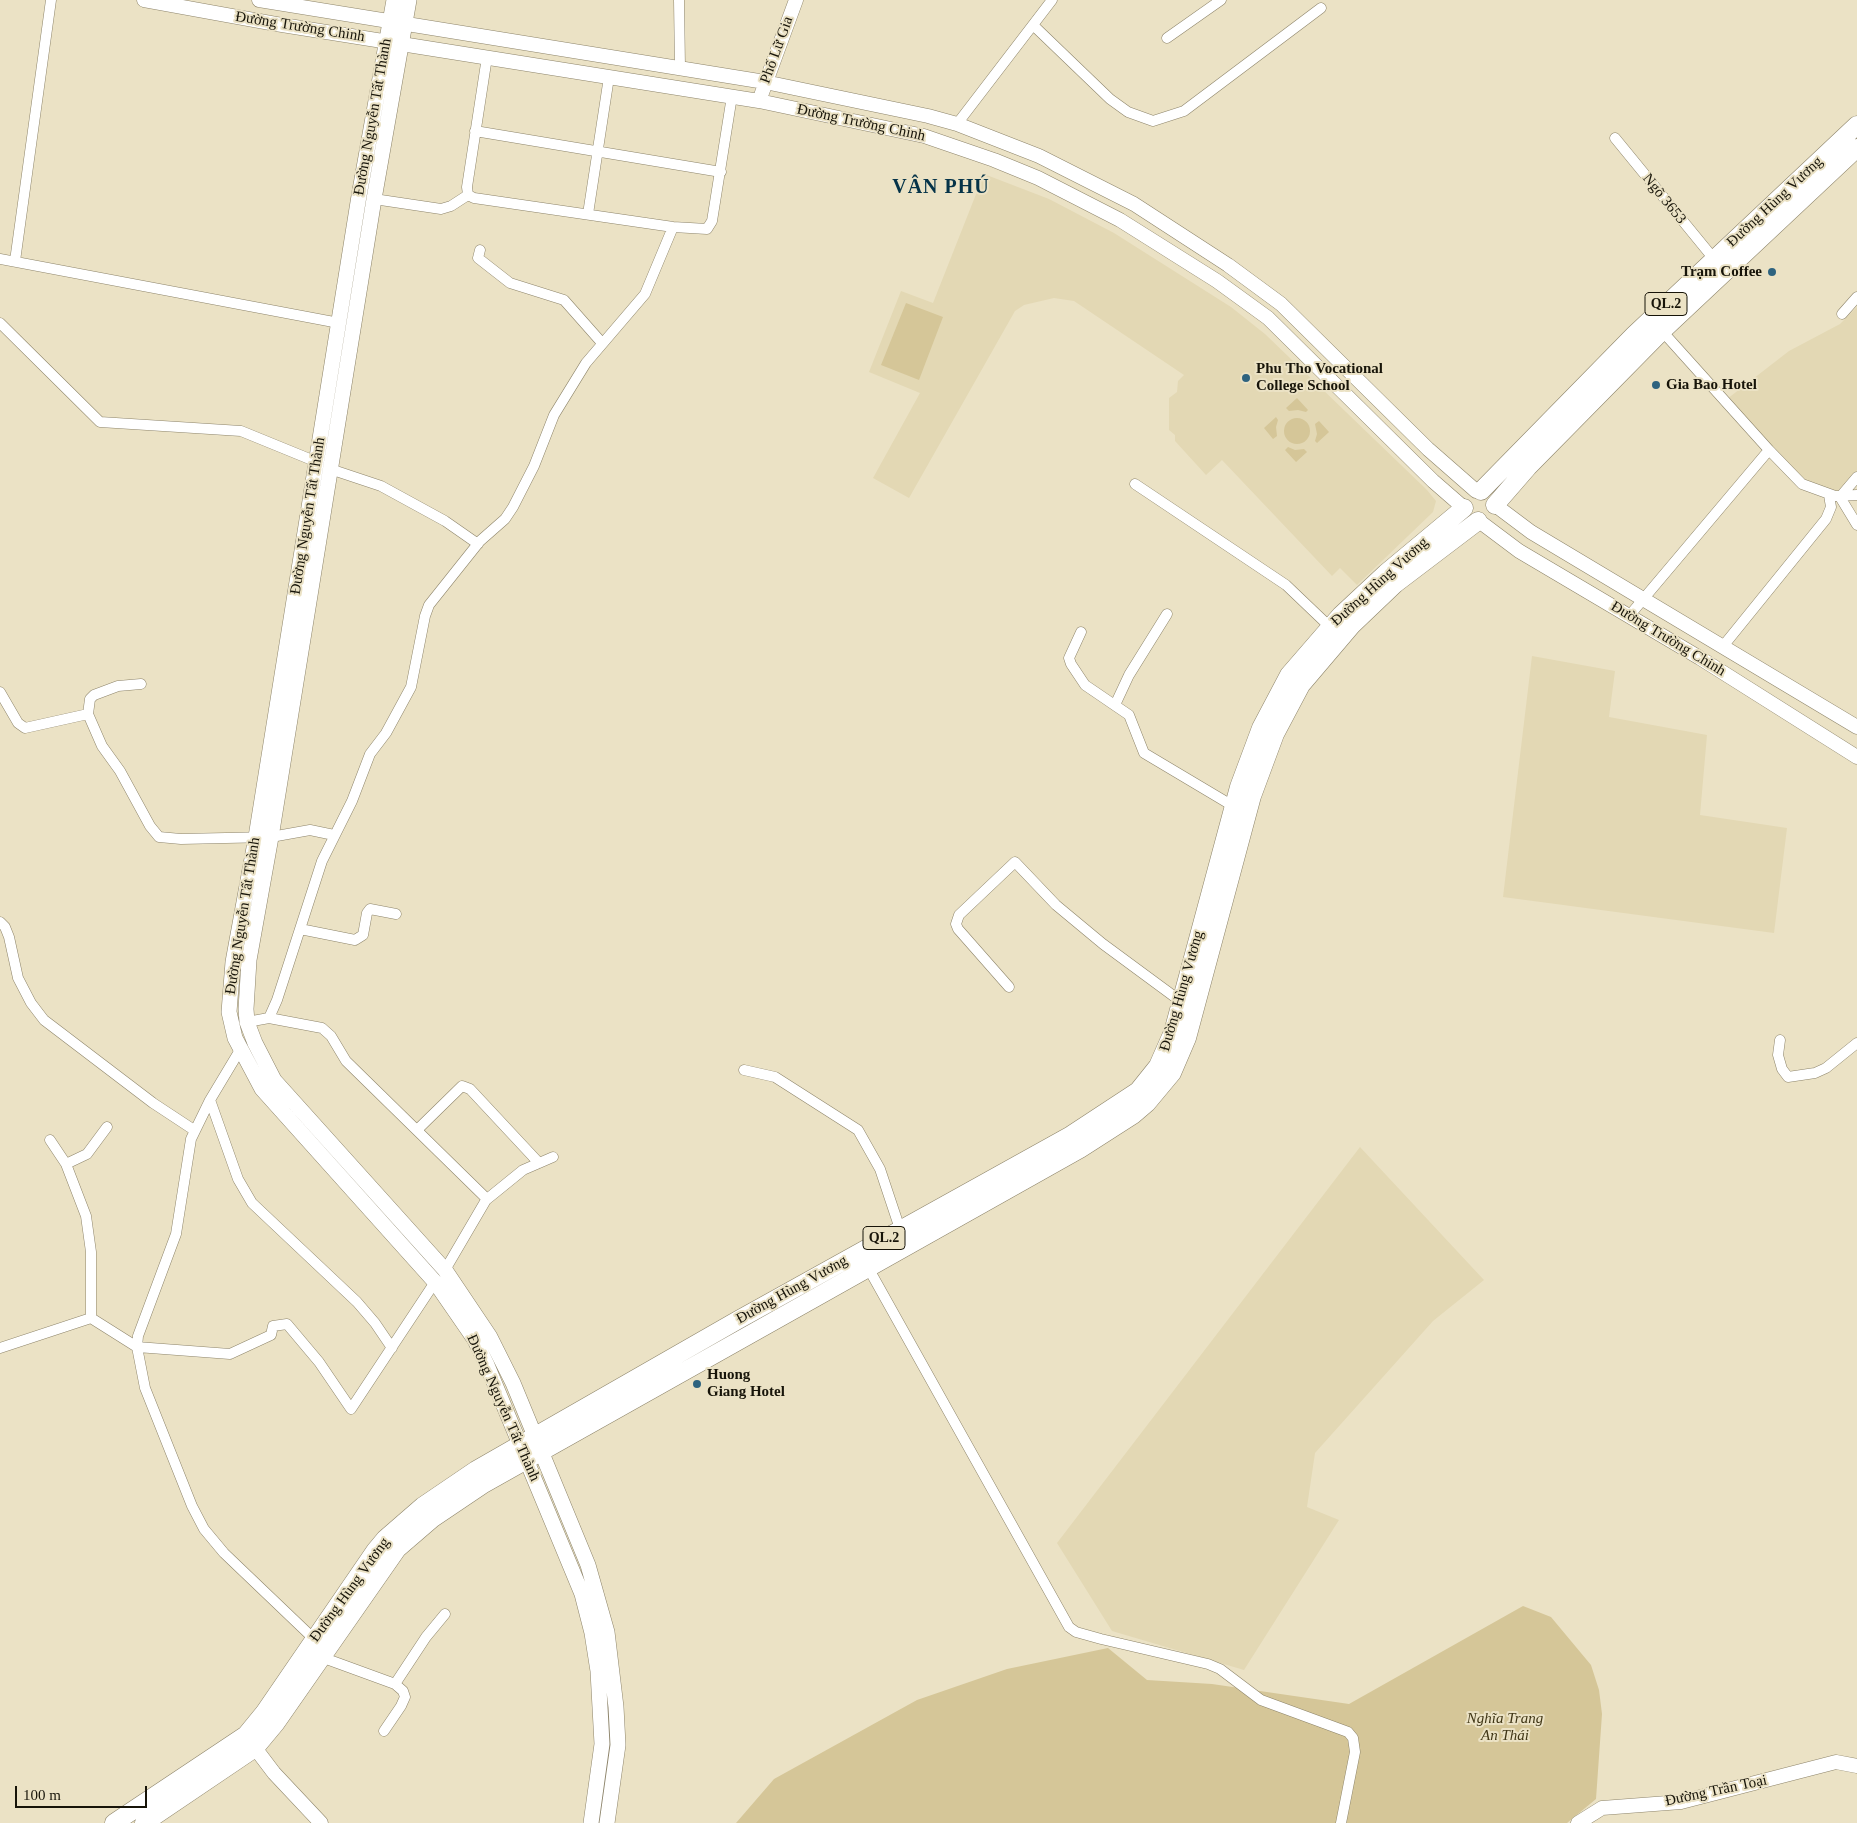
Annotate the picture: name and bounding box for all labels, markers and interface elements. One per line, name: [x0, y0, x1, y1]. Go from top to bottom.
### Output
street label: Đường Trường Chinh: [234, 8, 366, 46]
street label: Phố Lữ Gia: [757, 14, 797, 86]
street label: Đường Nguyễn Tất Thành: [350, 37, 396, 197]
street label: Đường Trường Chinh: [795, 101, 927, 145]
street label: Đường Hùng Vương: [1723, 153, 1827, 251]
street label: Ngõ 3653: [1638, 170, 1690, 228]
district label: VÂN PHÚ: [891, 176, 991, 200]
place label: Trạm Coffee: [1681, 263, 1762, 281]
marker: Trạm Coffee: [1766, 266, 1778, 278]
road number: QL.2: [1645, 292, 1687, 316]
place label: Phu Tho Vocational College School: [1256, 360, 1383, 395]
marker: Phu Tho Vocational College School: [1240, 372, 1252, 384]
place label: Gia Bao Hotel: [1666, 376, 1757, 394]
marker: Gia Bao Hotel: [1650, 379, 1662, 391]
street label: Đường Nguyễn Tất Thành: [287, 436, 329, 596]
street label: Đường Hùng Vương: [1328, 534, 1432, 630]
street label: Đường Trường Chinh: [1607, 598, 1729, 680]
street label: Đường Nguyễn Tất Thành: [222, 836, 264, 996]
street label: Đường Hùng Vương: [1156, 929, 1208, 1053]
road number: QL.2: [863, 1226, 905, 1250]
street label: Đường Hùng Vương: [733, 1252, 851, 1328]
street label: Đường Nguyễn Tất Thành: [462, 1332, 544, 1484]
place label: Huong Giang Hotel: [707, 1366, 785, 1401]
marker: Huong Giang Hotel: [691, 1378, 703, 1390]
street label: Đường Hùng Vương: [306, 1534, 394, 1646]
park label: Nghĩa Trang An Thái: [1467, 1710, 1543, 1745]
street label: Đường Trần Toại: [1663, 1771, 1769, 1811]
scale bar: [18, 1776, 150, 1808]
text: 100 m: [23, 1787, 61, 1803]

